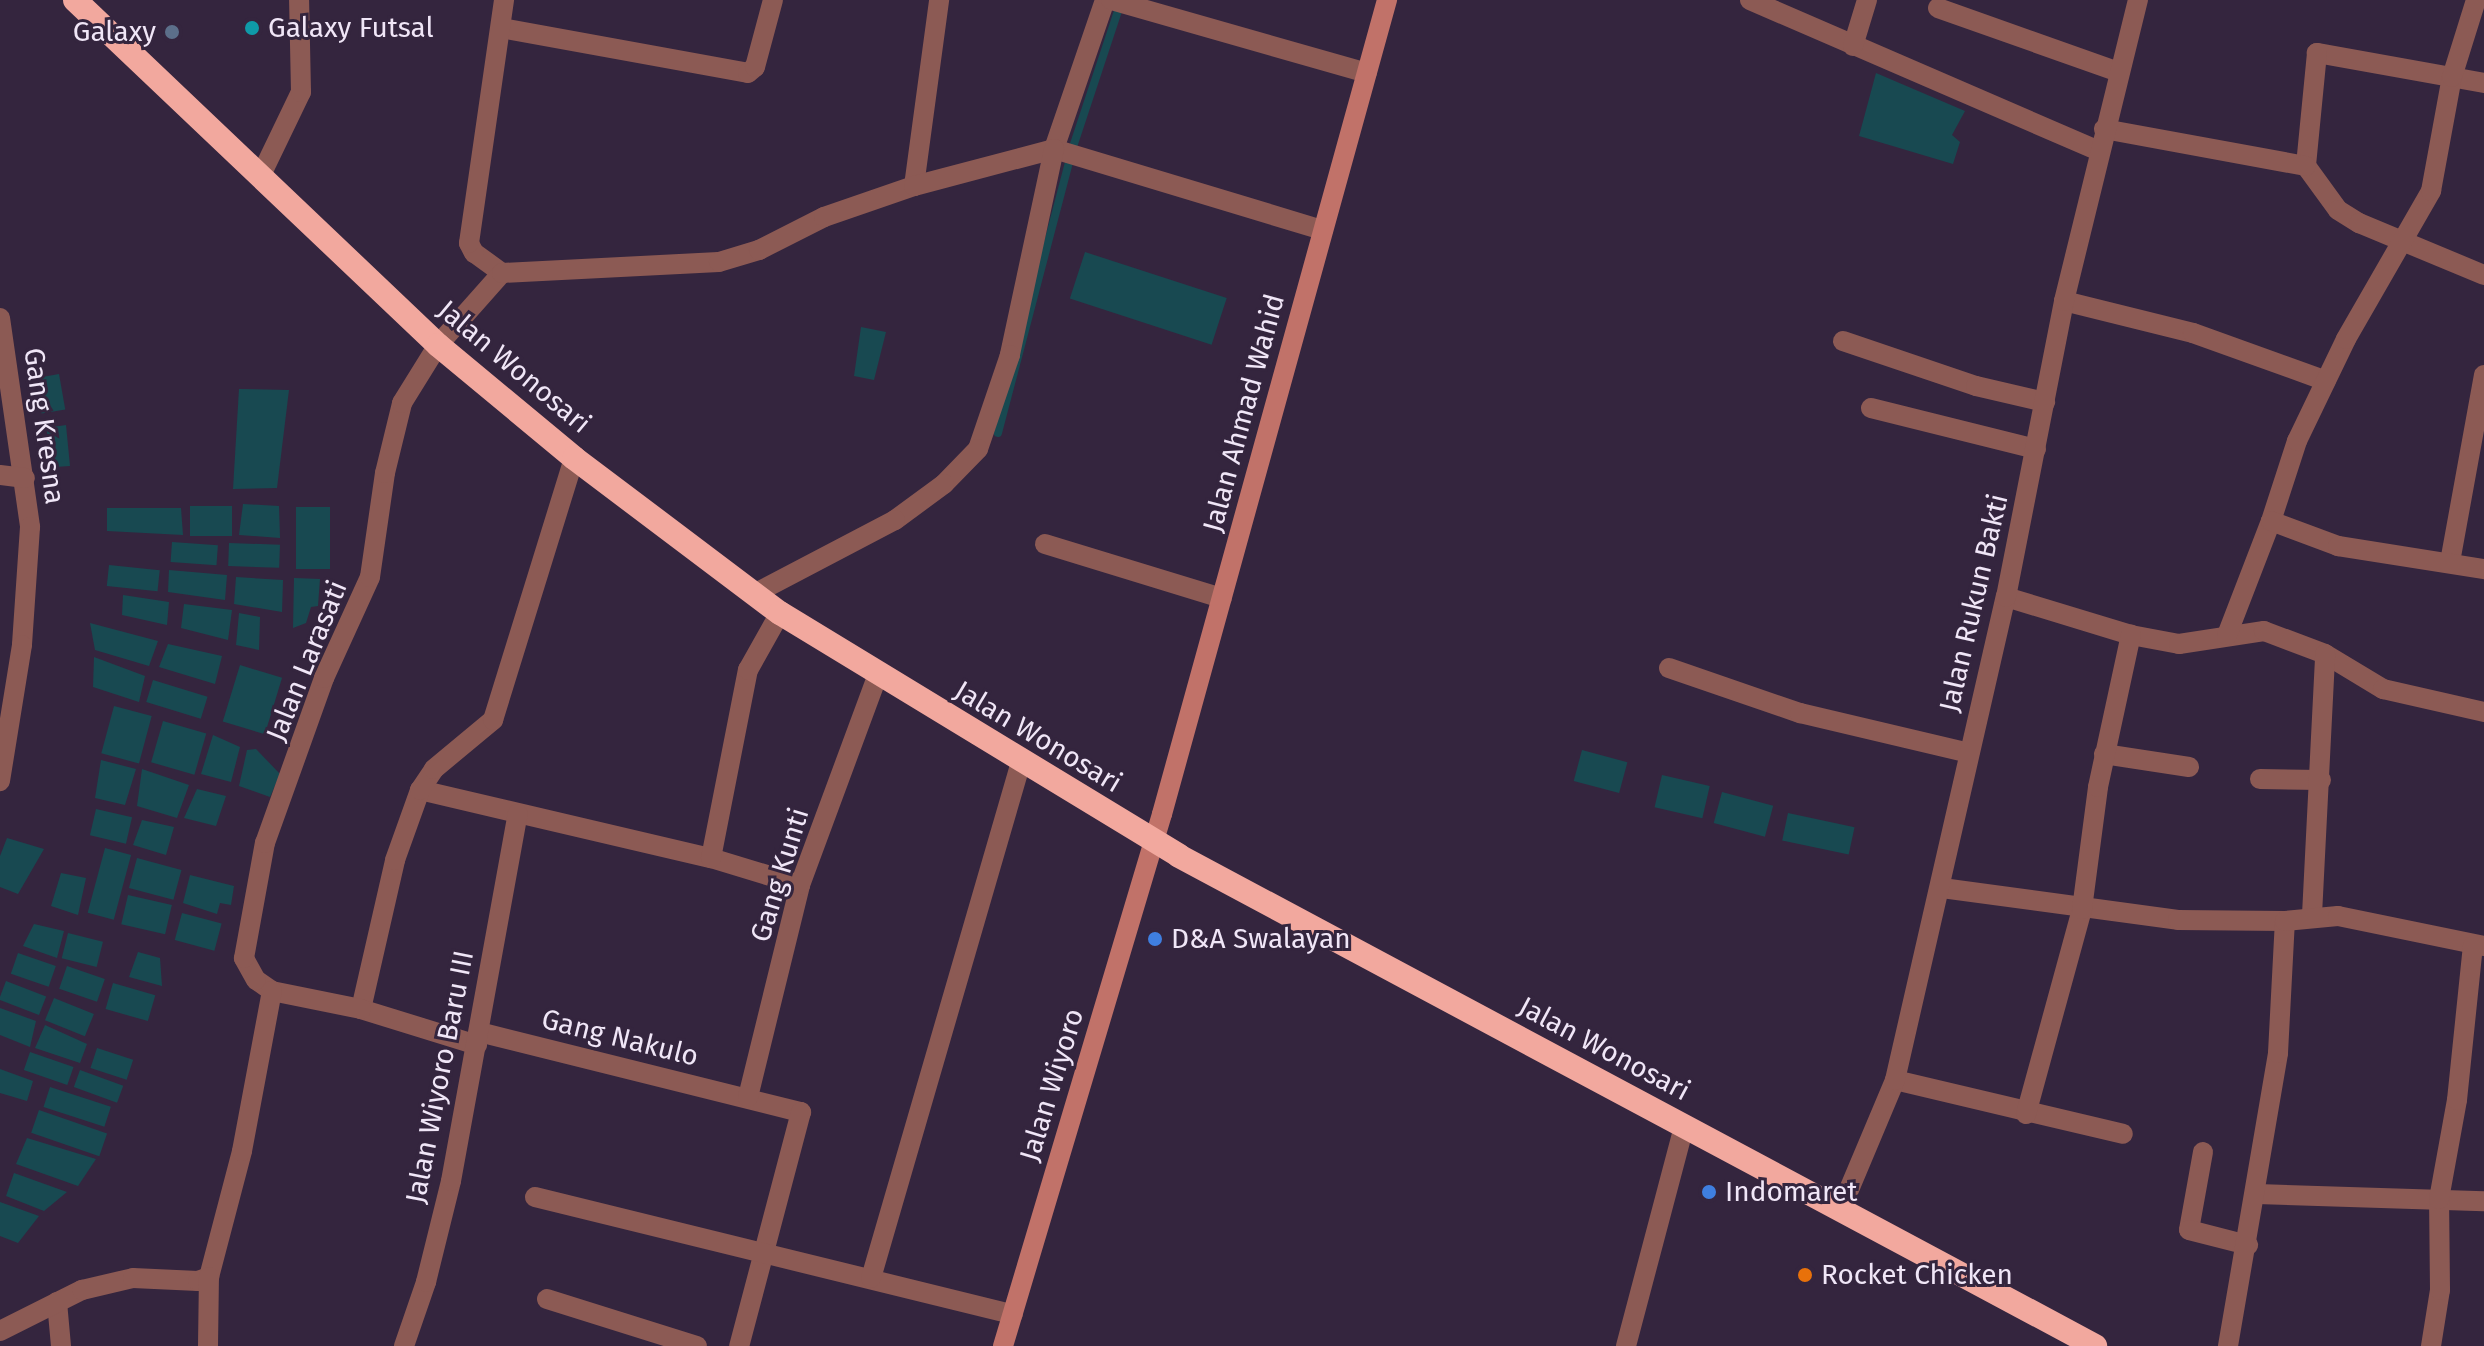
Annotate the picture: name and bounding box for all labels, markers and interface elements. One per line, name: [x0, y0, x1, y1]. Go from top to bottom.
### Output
place label: Galaxy Futsal: [268, 11, 434, 45]
place label: Galaxy: [73, 15, 156, 49]
marker: Galaxy Futsal: [243, 19, 261, 37]
marker: Galaxy: [163, 23, 181, 41]
street label: Jalan Ahmad Wahid: [1196, 290, 1292, 536]
street label: Jalan Wonosari: [431, 293, 597, 441]
street label: Gang Kresna: [16, 346, 72, 506]
street label: Jalan Rukun Bakti: [1933, 491, 2015, 715]
street label: Jalan Larasati: [260, 576, 354, 746]
street label: Jalan Wonosari: [948, 674, 1128, 800]
street label: Gang Kunti: [744, 804, 816, 946]
place label: D&A Swalayan: [1171, 922, 1351, 956]
marker: D&A Swalayan: [1146, 930, 1164, 948]
street label: Jalan Wiyoro Baru III: [399, 948, 481, 1206]
street label: Jalan Wonosari: [1513, 990, 1695, 1108]
street label: Gang Nakulo: [538, 1002, 702, 1074]
street label: Jalan Wiyoro: [1013, 1005, 1091, 1165]
place label: Indomaret: [1725, 1175, 1857, 1209]
marker: Indomaret: [1700, 1183, 1718, 1201]
place label: Rocket Chicken: [1821, 1258, 2013, 1292]
marker: Rocket Chicken: [1796, 1266, 1814, 1284]

